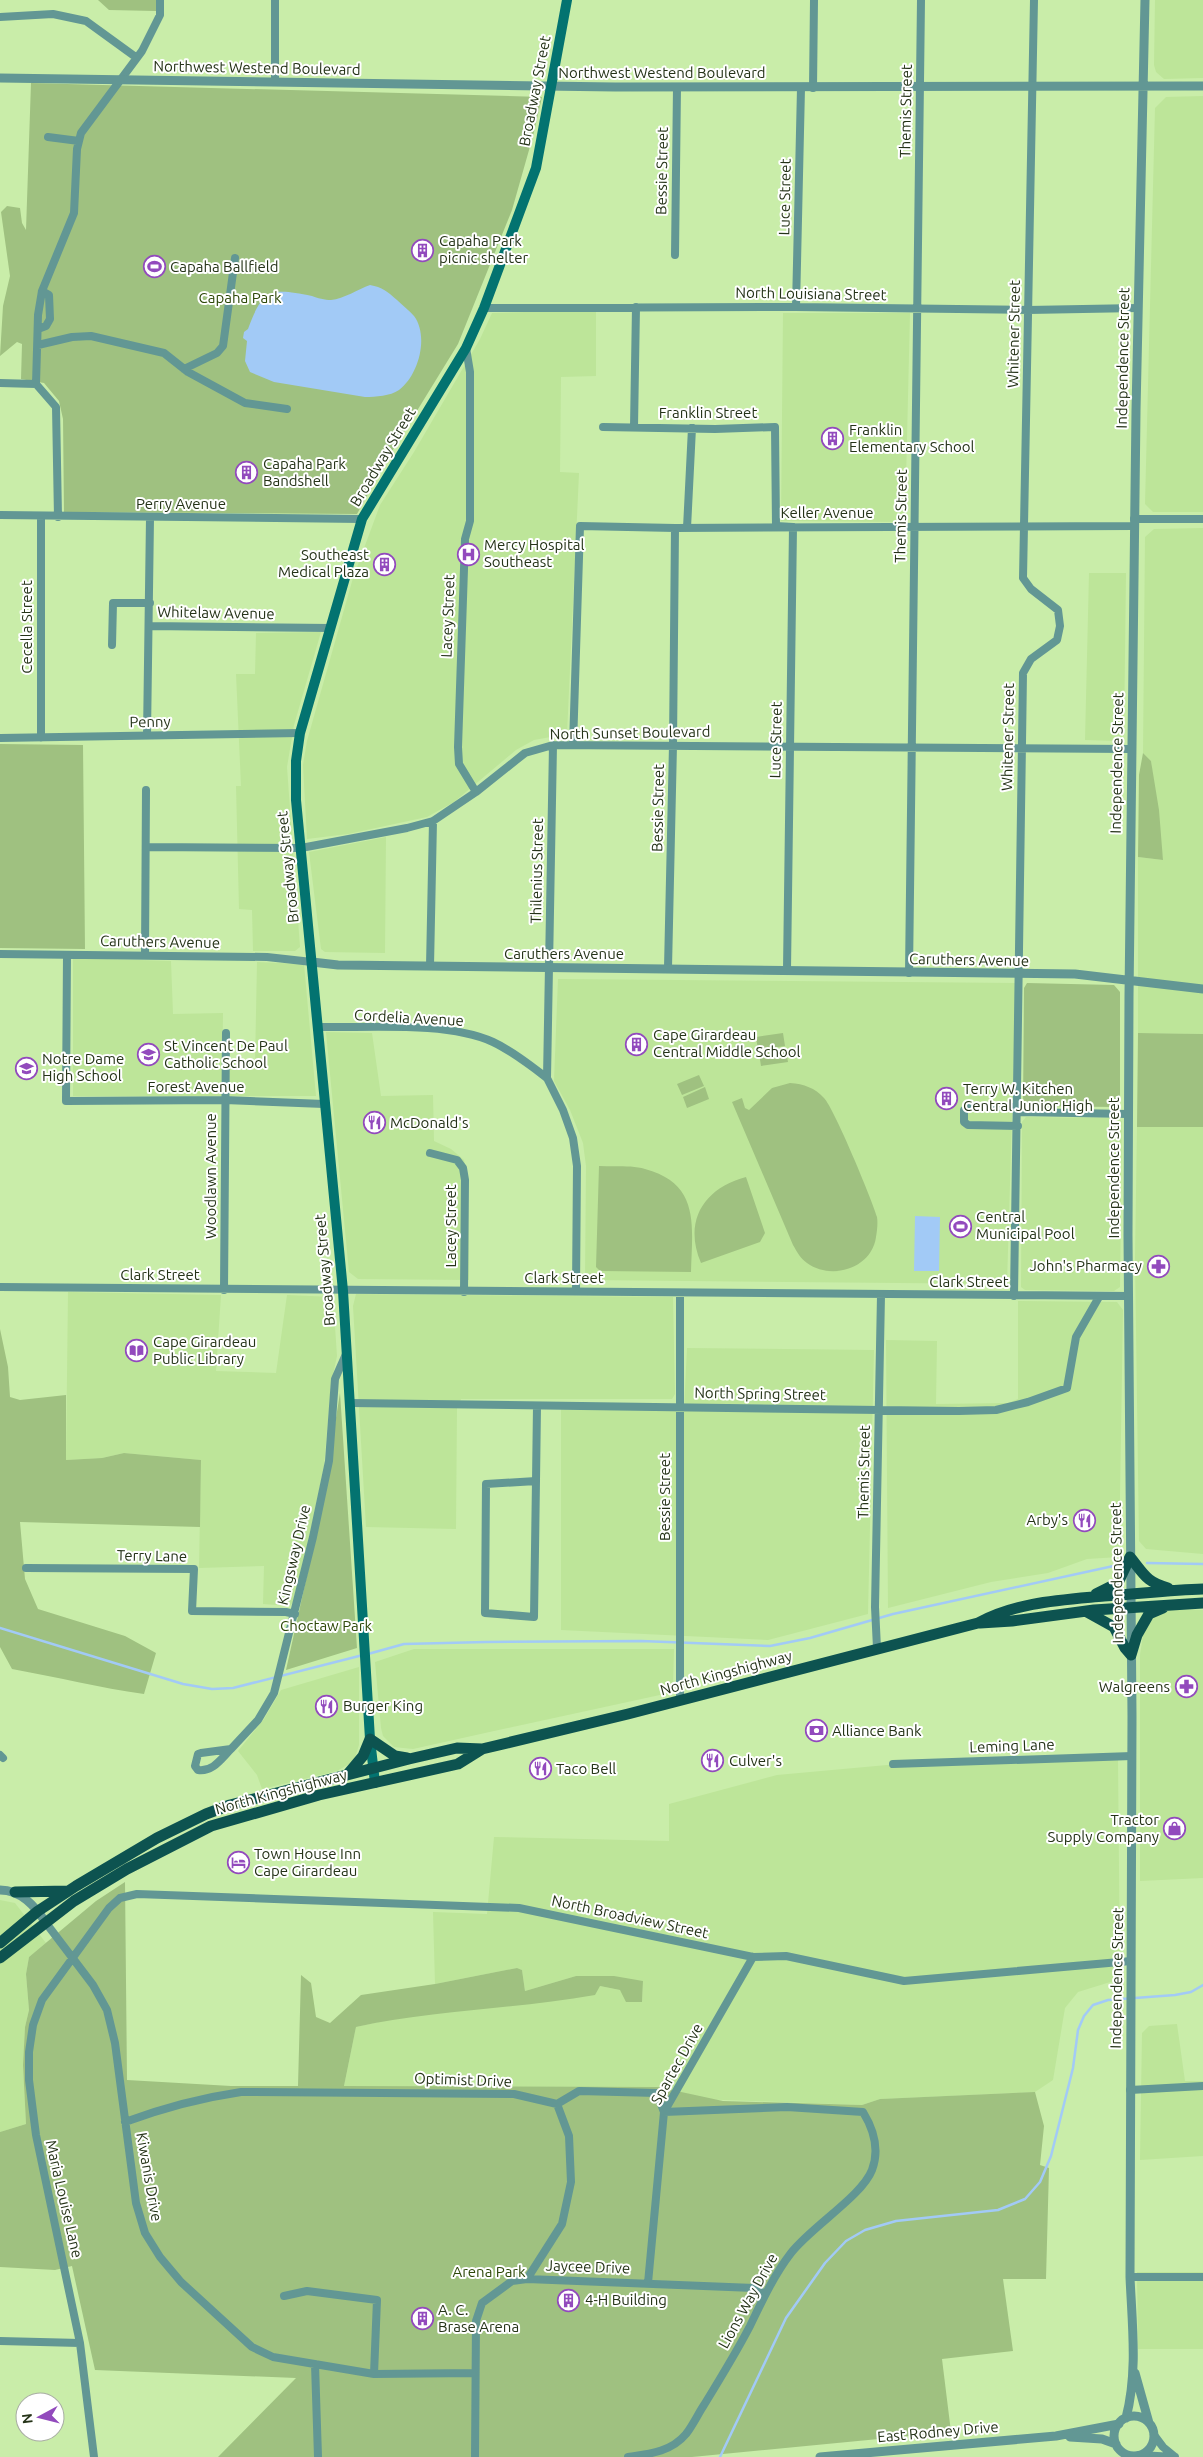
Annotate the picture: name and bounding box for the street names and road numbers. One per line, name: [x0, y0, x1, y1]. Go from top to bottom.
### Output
street label: Broadway Street: [515, 34, 554, 148]
street label: Northwest Westend Boulevard: [153, 57, 361, 78]
street label: Northwest Westend Boulevard: [558, 64, 766, 81]
street label: Themis Street: [896, 64, 915, 158]
street label: Bessie Street: [652, 127, 671, 215]
street label: Luce Street: [775, 158, 794, 236]
street label: Whitener Street: [1004, 280, 1023, 388]
street label: North Louisiana Street: [735, 284, 887, 303]
street label: Independence Street: [1113, 287, 1132, 429]
street label: Broadway Street: [346, 404, 419, 509]
street label: Franklin Street: [659, 404, 757, 421]
street label: Themis Street: [891, 469, 910, 563]
street label: Perry Avenue: [136, 495, 226, 512]
street label: Keller Avenue: [780, 504, 874, 521]
street label: Lacey Street: [438, 574, 457, 658]
street label: Cecella Street: [18, 580, 35, 674]
street label: Whitelaw Avenue: [157, 603, 275, 622]
street label: Whitener Street: [998, 683, 1017, 791]
street label: Independence Street: [1107, 692, 1126, 834]
street label: Luce Street: [766, 701, 785, 779]
street label: Penny: [129, 713, 171, 730]
street label: North Sunset Boulevard: [549, 723, 710, 742]
street label: Bessie Street: [648, 764, 667, 852]
street label: Broadway Street: [273, 810, 302, 924]
street label: Thilenius Street: [527, 818, 546, 924]
street label: Caruthers Avenue: [100, 932, 220, 951]
street label: Caruthers Avenue: [504, 945, 624, 962]
street label: Caruthers Avenue: [909, 950, 1029, 969]
street label: Cordelia Avenue: [354, 1006, 464, 1029]
street label: Forest Avenue: [148, 1078, 244, 1095]
street label: Independence Street: [1105, 1097, 1122, 1239]
street label: Woodlawn Avenue: [202, 1113, 219, 1239]
street label: Lacey Street: [442, 1184, 459, 1268]
street label: Broadway Street: [311, 1213, 338, 1327]
street label: Clark Street: [120, 1266, 200, 1283]
street label: Clark Street: [524, 1269, 604, 1286]
street label: Clark Street: [929, 1273, 1009, 1290]
street label: North Spring Street: [694, 1384, 826, 1403]
street label: Themis Street: [854, 1425, 873, 1519]
street label: Bessie Street: [656, 1453, 673, 1541]
street label: Independence Street: [1107, 1502, 1126, 1644]
street label: Kingsway Drive: [274, 1503, 313, 1607]
street label: Terry Lane: [117, 1546, 187, 1565]
street label: North Kingshighway: [658, 1647, 794, 1698]
street label: Leming Lane: [969, 1736, 1055, 1755]
street label: North Kingshighway: [213, 1766, 349, 1817]
street label: North Broadview Street: [550, 1892, 710, 1941]
street label: Independence Street: [1107, 1907, 1126, 2049]
street label: Spartec Drive: [647, 2020, 706, 2107]
street label: Optimist Drive: [414, 2069, 512, 2090]
street label: Kiwanis Drive: [133, 2131, 166, 2223]
street label: Maria Louise Lane: [43, 2138, 86, 2259]
street label: Lions Way Drive: [714, 2250, 781, 2351]
street label: Jaycee Drive: [545, 2257, 631, 2276]
street label: East Rodney Drive: [877, 2418, 999, 2445]

